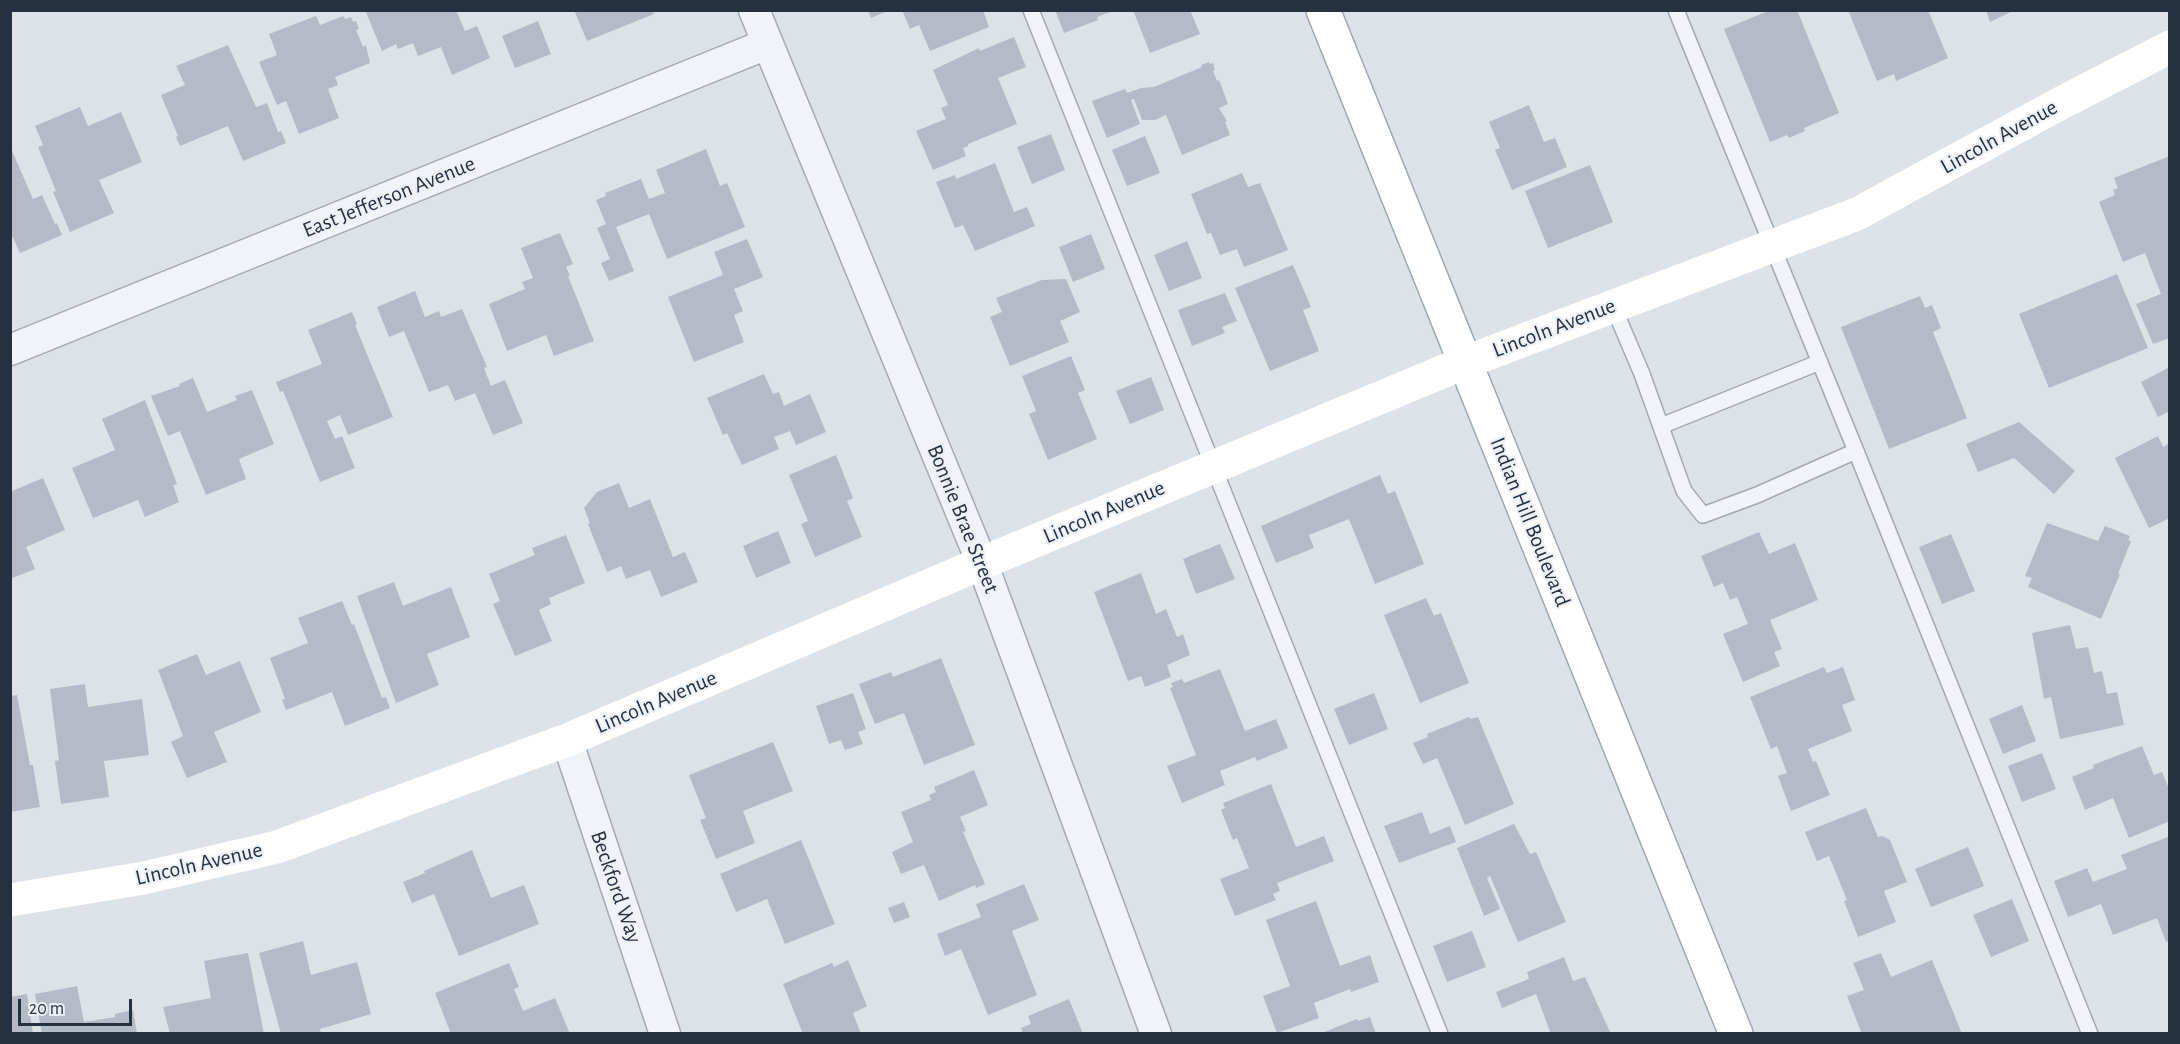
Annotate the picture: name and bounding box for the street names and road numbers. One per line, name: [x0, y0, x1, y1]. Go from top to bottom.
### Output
street label: Lincoln Avenue: [1936, 94, 2062, 180]
street label: East Jefferson Avenue: [299, 150, 479, 244]
street label: Lincoln Avenue: [1489, 292, 1619, 364]
street label: Indian Hill Boulevard: [1484, 434, 1576, 610]
street label: Bonnie Brae Street: [921, 441, 1005, 597]
street label: Lincoln Avenue: [1039, 475, 1169, 549]
street label: Lincoln Avenue: [591, 665, 721, 739]
street label: Beckford Way: [584, 827, 648, 947]
street label: Lincoln Avenue: [133, 837, 265, 891]

